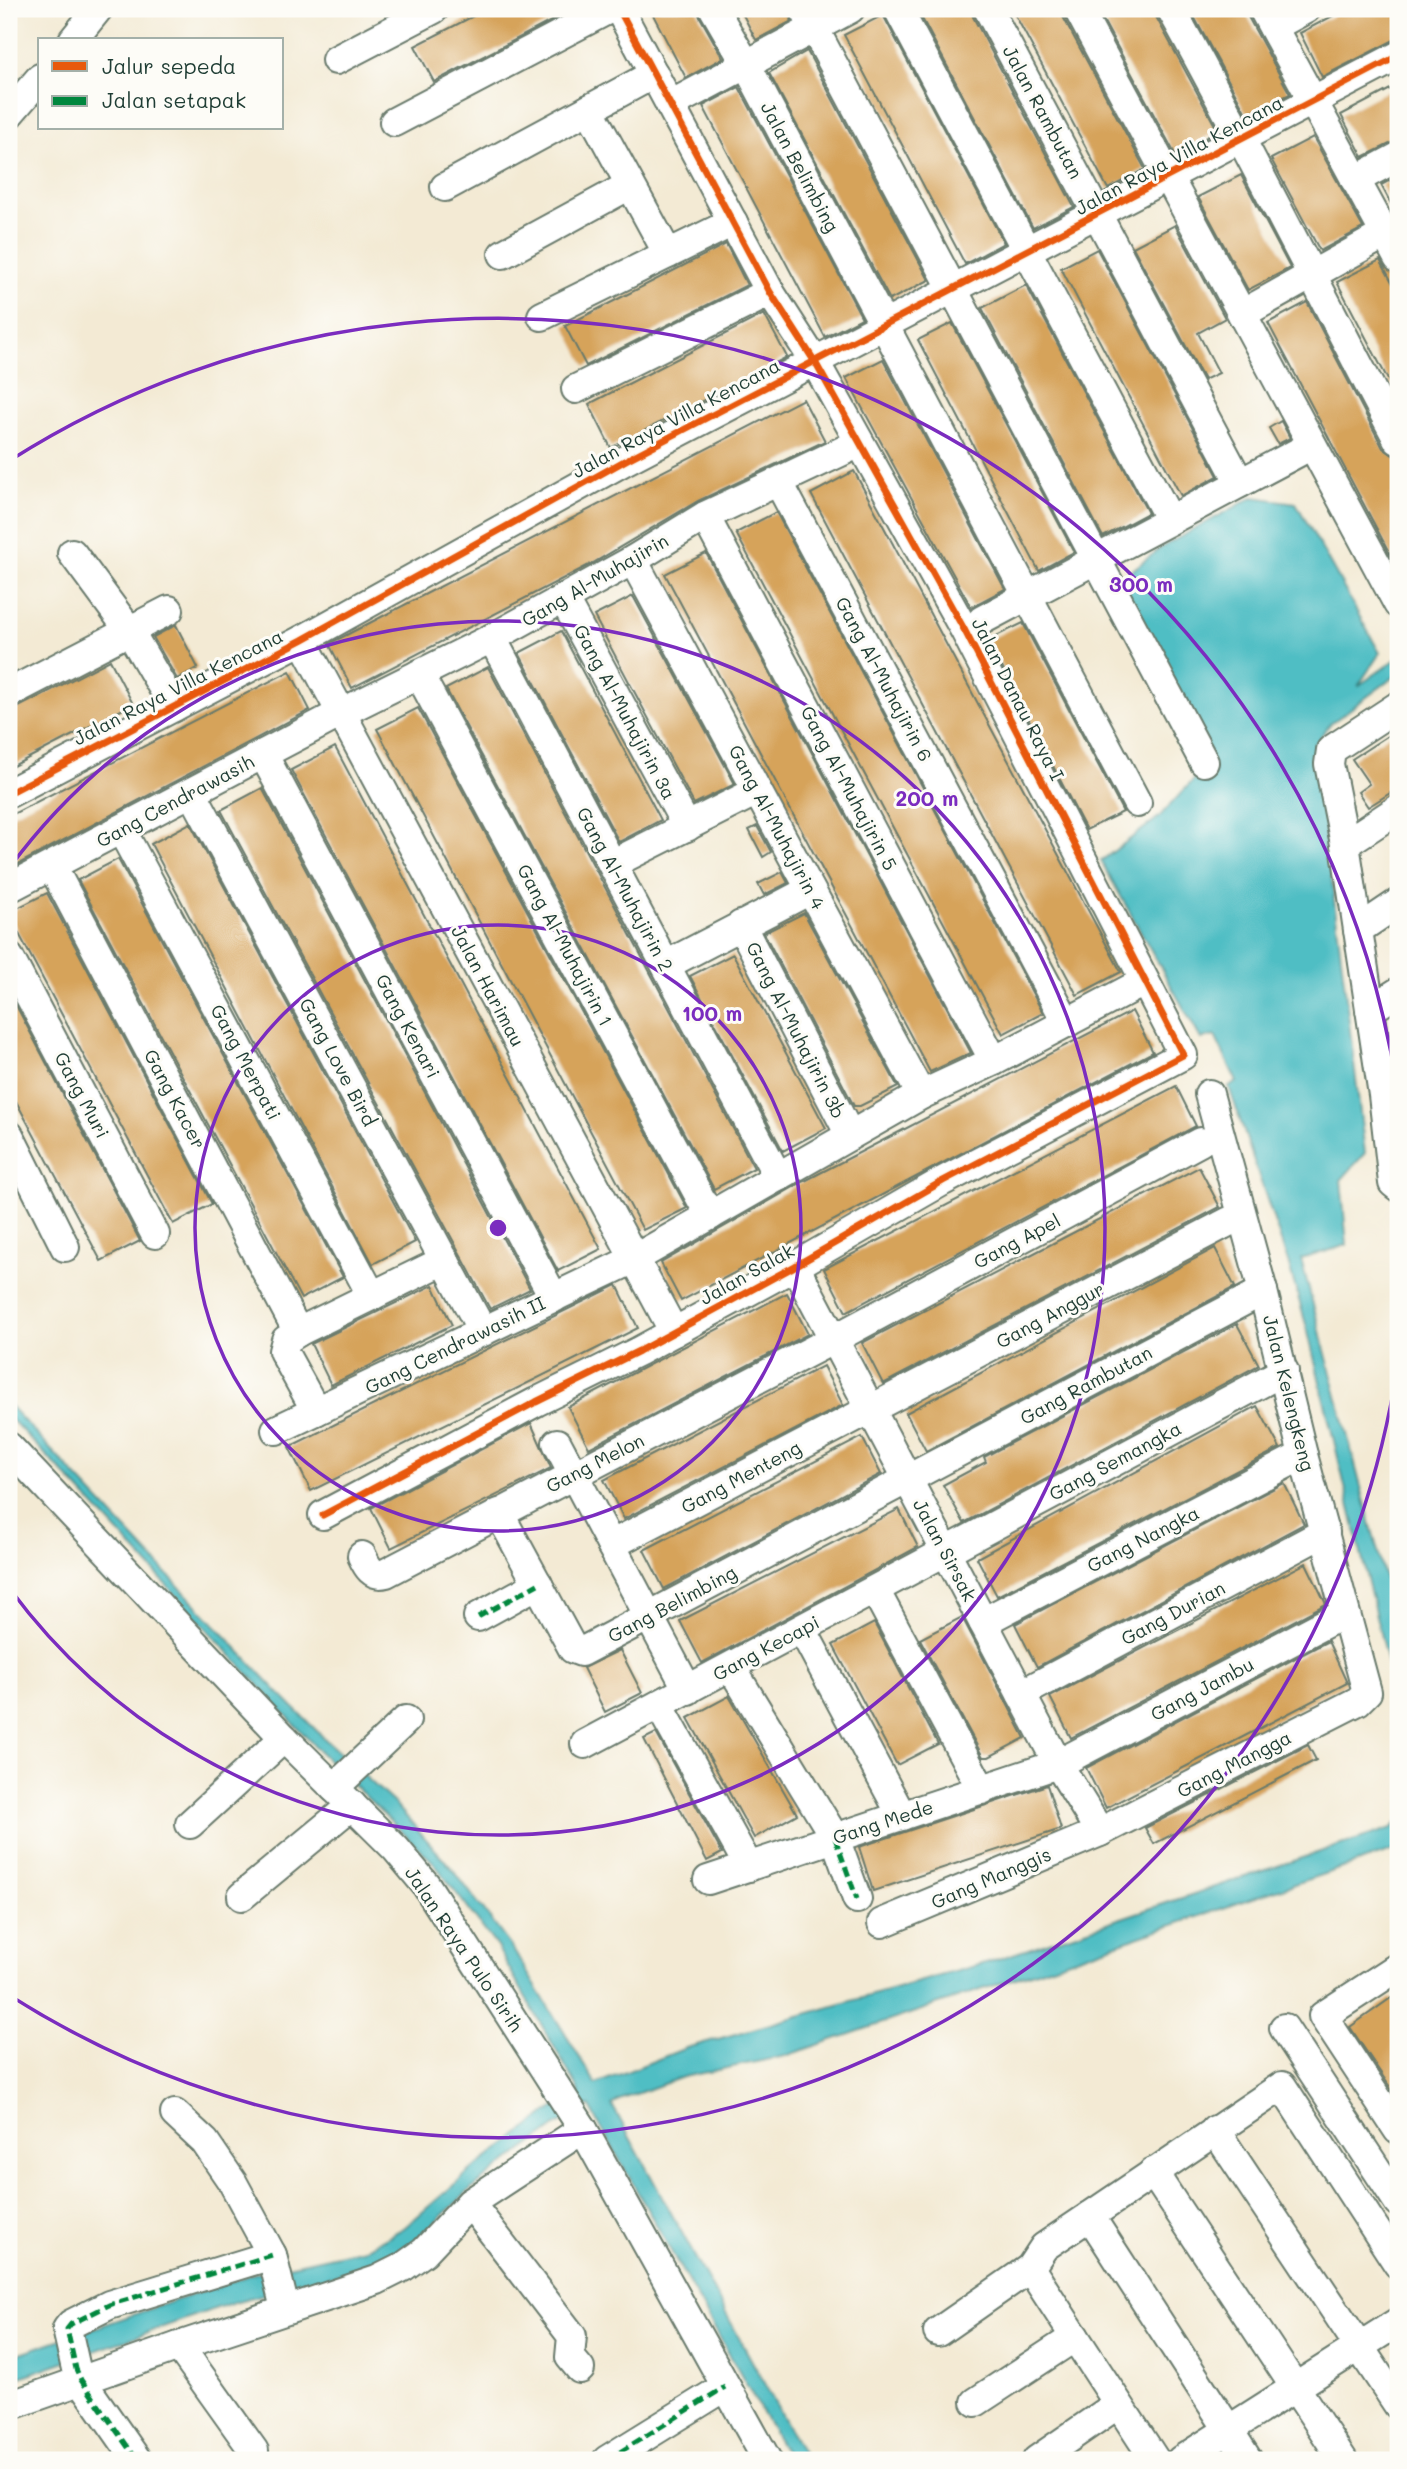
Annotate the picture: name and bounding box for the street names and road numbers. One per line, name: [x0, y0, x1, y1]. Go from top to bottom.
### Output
street label: Jalan Rambutan: [998, 41, 1089, 183]
street label: Jalan Raya Villa Kencana: [1070, 89, 1287, 220]
street label: Jalan Belimbing: [756, 97, 845, 236]
street label: Jalan Raya Villa Kencana: [567, 352, 784, 483]
street label: Gang Al-Muhajirin: [517, 527, 673, 632]
street label: Gang Al-Muhajirin 6: [830, 592, 938, 766]
street label: Jalan Danau Raya I: [967, 613, 1070, 784]
street label: Gang Al-Muhajirin 3a: [569, 620, 682, 804]
street label: Jalan Raya Villa Kencana: [69, 623, 287, 750]
street label: Gang Al-Muhajirin 5: [795, 701, 903, 874]
street label: Gang Al-Muhajirin 4: [723, 740, 831, 913]
street label: Gang Cendrawasih: [92, 748, 258, 853]
street label: Gang Al-Muhajirin 2: [572, 802, 679, 975]
street label: Gang Al-Muhajirin 1: [512, 859, 619, 1030]
street label: Jalan Harimau: [446, 921, 531, 1051]
street label: Gang Al-Muhajirin 3b: [741, 937, 852, 1122]
street label: Gang Kenari: [371, 969, 446, 1082]
street label: Gang Love Bird: [294, 993, 383, 1130]
street label: Gang Merpati: [205, 1000, 287, 1124]
street label: Gang Kacer: [139, 1045, 212, 1153]
street label: Gang Muri: [49, 1047, 116, 1142]
street label: Gang Apel: [969, 1207, 1065, 1274]
street label: Jalan Salak: [695, 1237, 799, 1310]
street label: Gang Anggur: [991, 1276, 1108, 1354]
street label: Gang Cendrawasih II: [360, 1290, 549, 1399]
street label: Jalan Kelengkeng: [1258, 1312, 1321, 1474]
street label: Gang Rambutan: [1015, 1339, 1156, 1430]
street label: Gang Semangka: [1044, 1415, 1185, 1506]
street label: Gang Melon: [541, 1427, 648, 1498]
street label: Gang Menteng: [676, 1434, 805, 1519]
street label: Jalan Sirsak: [908, 1494, 983, 1605]
street label: Gang Nangka: [1082, 1500, 1203, 1578]
street label: Gang Belimbing: [603, 1559, 740, 1648]
street label: Gang Durian: [1116, 1575, 1229, 1651]
street label: Gang Kecapi: [708, 1609, 823, 1686]
street label: Gang Jambu: [1146, 1651, 1258, 1726]
street label: Gang Mangga: [1172, 1724, 1295, 1803]
street label: Gang Mede: [829, 1794, 936, 1850]
street label: Gang Manggis: [927, 1841, 1055, 1914]
street label: Jalan Raya Pulo Sirih: [400, 1861, 529, 2036]

